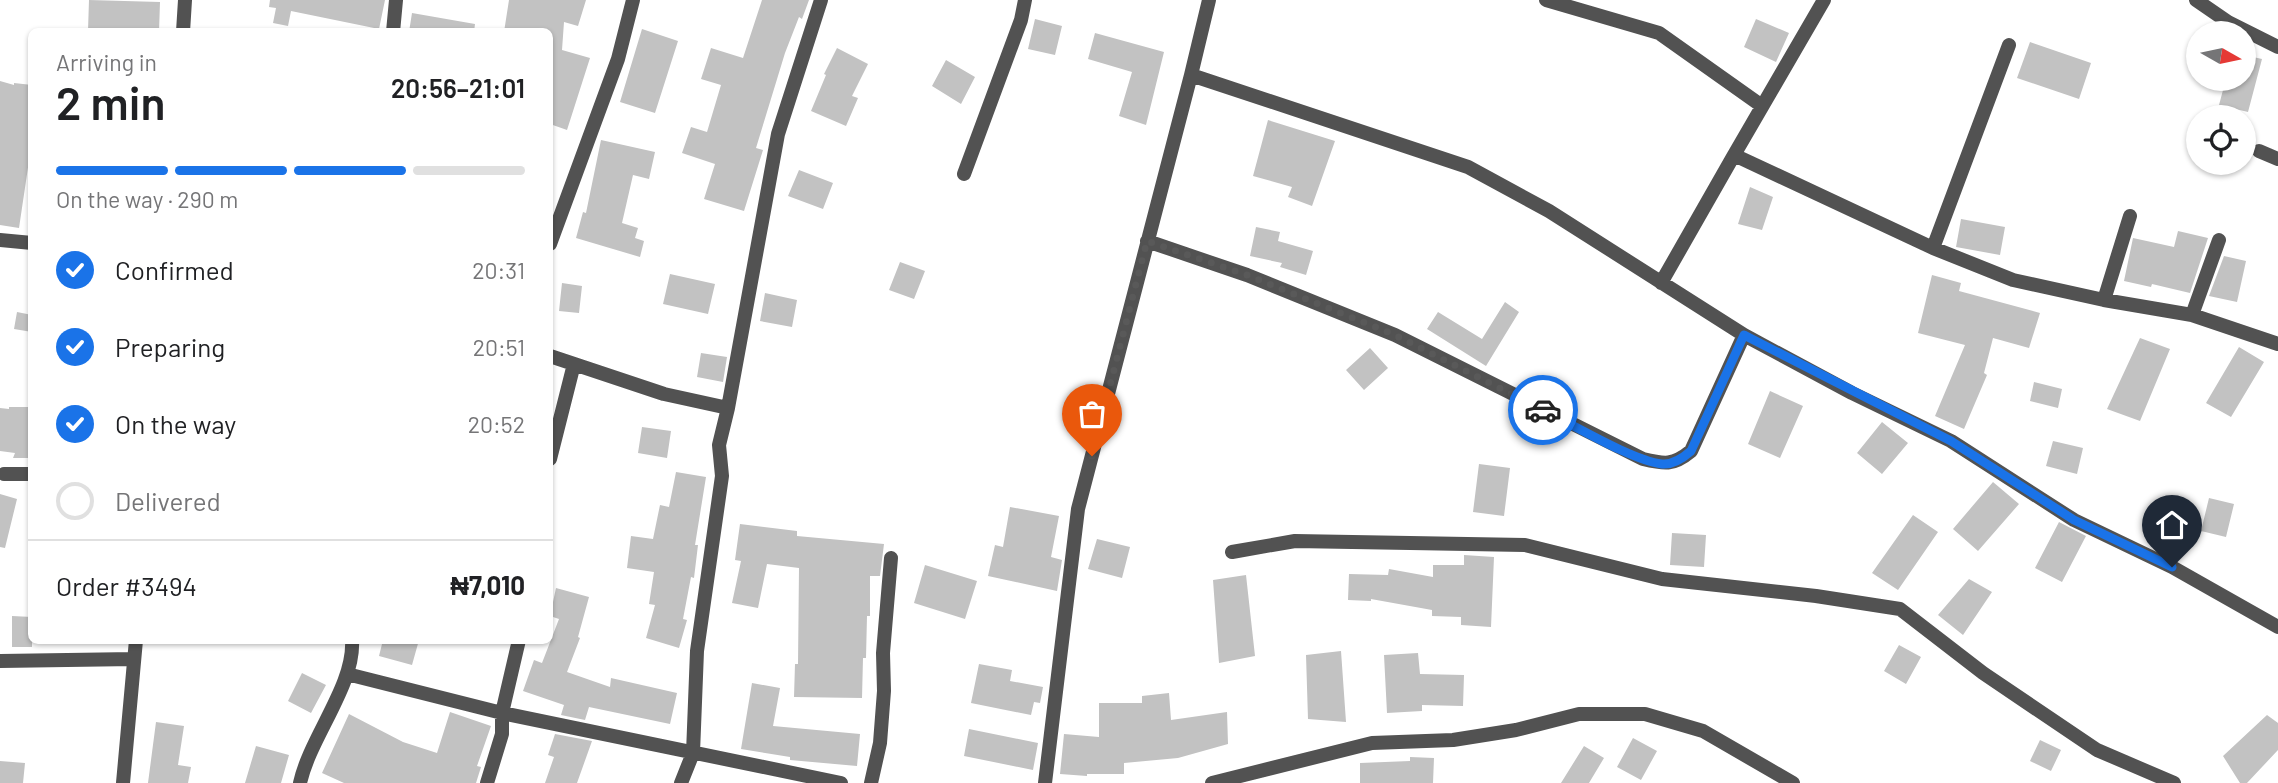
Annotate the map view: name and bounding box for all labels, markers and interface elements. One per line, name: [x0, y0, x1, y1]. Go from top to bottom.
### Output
north arrow: [2186, 21, 2256, 91]
map controls: [2186, 21, 2256, 175]
text: Arriving in: [56, 48, 157, 76]
text: 20:56–21:01: [391, 72, 525, 103]
text: 2 min: [56, 74, 165, 129]
button: locate: [2186, 105, 2256, 175]
text: On the way · 290 m: [56, 185, 238, 213]
icon: check: [56, 251, 94, 289]
text: Confirmed: [115, 254, 234, 285]
text: 20:31: [472, 256, 525, 284]
icon: check: [56, 328, 94, 366]
text: Preparing: [115, 331, 225, 362]
text: 20:51: [473, 333, 525, 361]
courier: [1508, 375, 1578, 445]
pin: [1062, 384, 1122, 456]
icon: car: [1524, 391, 1562, 429]
icon: bag: [1073, 395, 1111, 433]
icon: check: [56, 405, 94, 443]
text: On the way: [115, 408, 236, 439]
text: 20:52: [468, 410, 525, 438]
text: Delivered: [115, 485, 221, 516]
pin: [2142, 495, 2202, 567]
icon: home: [2153, 506, 2191, 544]
text: ₦7,010: [450, 569, 525, 600]
text: Order #3494: [56, 570, 197, 601]

